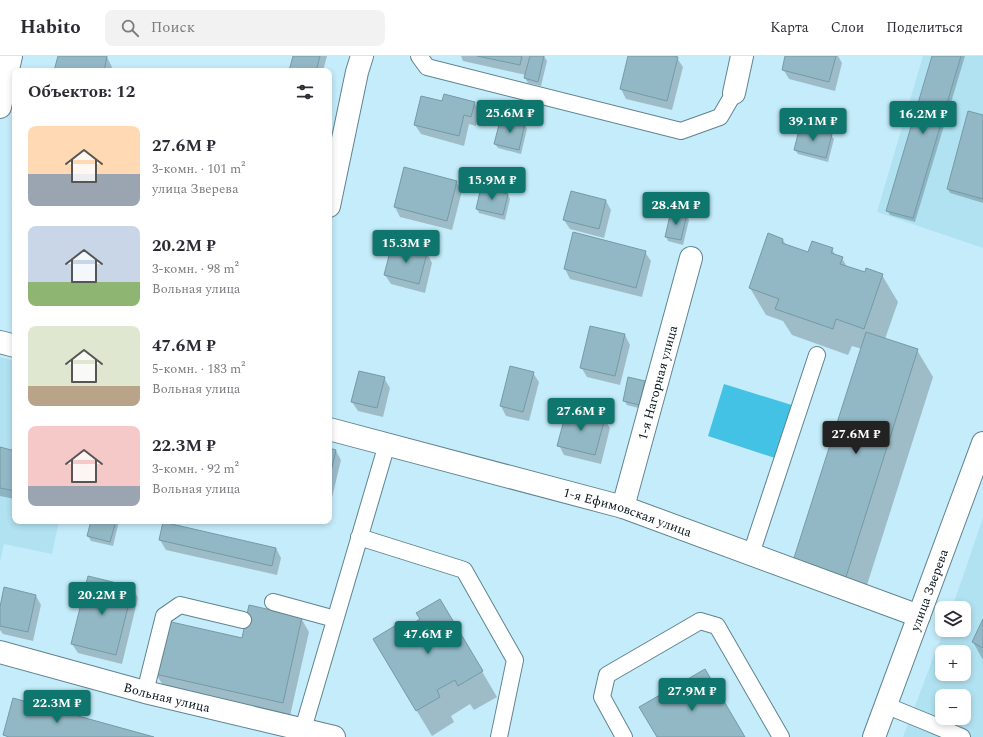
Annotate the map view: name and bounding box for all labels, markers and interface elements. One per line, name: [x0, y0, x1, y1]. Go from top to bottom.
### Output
search box: [105, 10, 385, 46]
text: Habito: [20, 13, 81, 42]
text: Поиск: [151, 16, 195, 39]
icon: search: [119, 17, 141, 39]
text: Карта: [770, 17, 809, 38]
text: Слои: [831, 17, 864, 38]
text: Поделиться: [886, 17, 963, 38]
text: Объектов: 12: [28, 79, 135, 105]
icon: filters: [294, 81, 316, 103]
pin: 25.6M ₽: [473, 100, 547, 134]
pin: 16.2M ₽: [886, 101, 960, 135]
text: 25.6M ₽: [486, 103, 534, 123]
text: 16.2M ₽: [899, 104, 947, 124]
pin: 39.1M ₽: [776, 108, 850, 142]
text: 39.1M ₽: [789, 111, 837, 131]
text: 27.6M ₽: [152, 133, 216, 159]
icon: home: [60, 142, 108, 190]
text: 3-комн. · 101 m²: [152, 159, 245, 179]
pin: 15.9M ₽: [455, 167, 529, 201]
text: 15.9M ₽: [468, 170, 516, 190]
text: улица Зверева: [152, 179, 239, 199]
pin: 28.4M ₽: [639, 192, 713, 226]
text: 28.4M ₽: [652, 195, 700, 215]
pin: 15.3M ₽: [369, 230, 443, 264]
text: 20.2M ₽: [152, 233, 216, 259]
text: 15.3M ₽: [382, 233, 430, 253]
icon: home: [60, 242, 108, 290]
text: 3-комн. · 98 m²: [152, 259, 239, 279]
text: Вольная улица: [152, 279, 240, 299]
street label: 1-я Нагорная улица: [633, 323, 683, 442]
text: 47.6M ₽: [152, 333, 216, 359]
icon: home: [60, 342, 108, 390]
text: 5-комн. · 183 m²: [152, 359, 245, 379]
text: Вольная улица: [152, 379, 240, 399]
pin: 27.6M ₽: [544, 398, 618, 432]
text: 27.6M ₽: [557, 401, 605, 421]
pin: 27.6M ₽: [819, 421, 893, 455]
text: 27.6M ₽: [832, 424, 880, 444]
text: 22.3M ₽: [152, 433, 216, 459]
icon: home: [60, 442, 108, 490]
text: 3-комн. · 92 m²: [152, 459, 239, 479]
text: Вольная улица: [152, 479, 240, 499]
street label: 1-я Ефимовская улица: [561, 483, 695, 543]
street label: улица Зверева: [905, 545, 954, 635]
pin: 20.2M ₽: [65, 582, 139, 616]
text: 20.2M ₽: [78, 585, 126, 605]
map controls: [935, 601, 971, 725]
button: layers: [935, 601, 971, 637]
pin: 47.6M ₽: [391, 621, 465, 655]
text: 47.6M ₽: [404, 624, 452, 644]
button: +: [935, 645, 971, 681]
street label: Вольная улица: [121, 678, 213, 718]
pin: 27.9M ₽: [655, 678, 729, 712]
text: 27.9M ₽: [668, 681, 716, 701]
button: −: [935, 689, 971, 725]
pin: 22.3M ₽: [20, 690, 94, 724]
text: 22.3M ₽: [33, 693, 81, 713]

